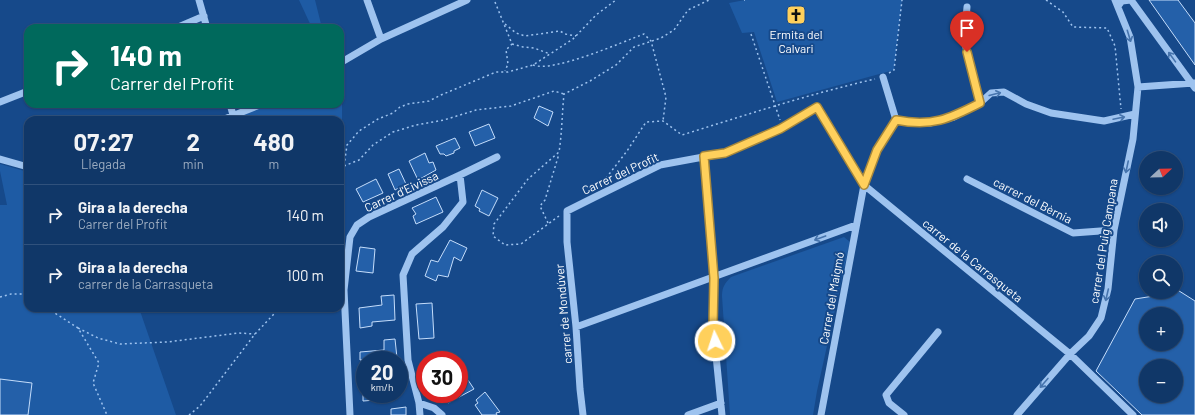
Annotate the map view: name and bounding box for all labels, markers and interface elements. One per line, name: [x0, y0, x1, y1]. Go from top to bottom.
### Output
church icon: Ermita del Calvari: [785, 4, 807, 26]
pin: [950, 11, 984, 52]
icon: arrive: [956, 17, 978, 39]
place label: Ermita del Calvari: [769, 27, 823, 55]
one-way arrow: [1126, 30, 1133, 43]
text: 140 m: [110, 38, 182, 72]
icon: right: [44, 40, 96, 92]
one-way arrow: [1168, 51, 1176, 62]
text: Carrer del Profit: [110, 72, 234, 94]
one-way arrow: [988, 90, 1001, 98]
one-way arrow: [1112, 113, 1125, 121]
text: 07:27: [74, 127, 133, 156]
text: 2: [187, 127, 200, 156]
text: 480: [253, 127, 294, 156]
street label: Carrer del Profit: [579, 149, 661, 197]
north arrow: [1139, 151, 1183, 195]
map controls: [1139, 151, 1183, 403]
text: Llegada: [81, 156, 126, 172]
text: min: [183, 156, 204, 172]
text: m: [269, 156, 279, 172]
one-way arrow: [1123, 160, 1131, 173]
street label: Carrer d'Eivissa: [362, 168, 440, 214]
street label: carrer del Bèrnia: [991, 174, 1075, 226]
street label: carrer del Puig Campana: [1086, 178, 1120, 304]
text: Gira a la derecha: [78, 198, 188, 216]
button: sound: [1139, 203, 1183, 247]
icon: right: [44, 204, 66, 226]
text: 140 m: [287, 206, 324, 224]
street label: carrer de la Carrasqueta: [920, 215, 1026, 305]
text: Carrer del Profit: [78, 216, 168, 232]
one-way arrow: [814, 235, 826, 243]
street label: Carrer del Maigmó: [816, 251, 846, 345]
button: search: [1139, 255, 1183, 299]
text: Gira a la derecha: [78, 258, 188, 276]
street label: carrer de Mondúver: [552, 263, 574, 365]
icon: right: [44, 264, 66, 286]
text: 100 m: [286, 266, 324, 284]
text: carrer de la Carrasqueta: [78, 276, 213, 292]
one-way arrow: [1102, 289, 1110, 302]
button: +: [1139, 307, 1183, 351]
position arrow: [694, 320, 736, 362]
speed limit sign: 30: [416, 351, 468, 403]
button: −: [1139, 359, 1183, 403]
text: 20: [371, 360, 393, 384]
one-way arrow: [1040, 378, 1049, 389]
text: km/h: [371, 381, 393, 393]

